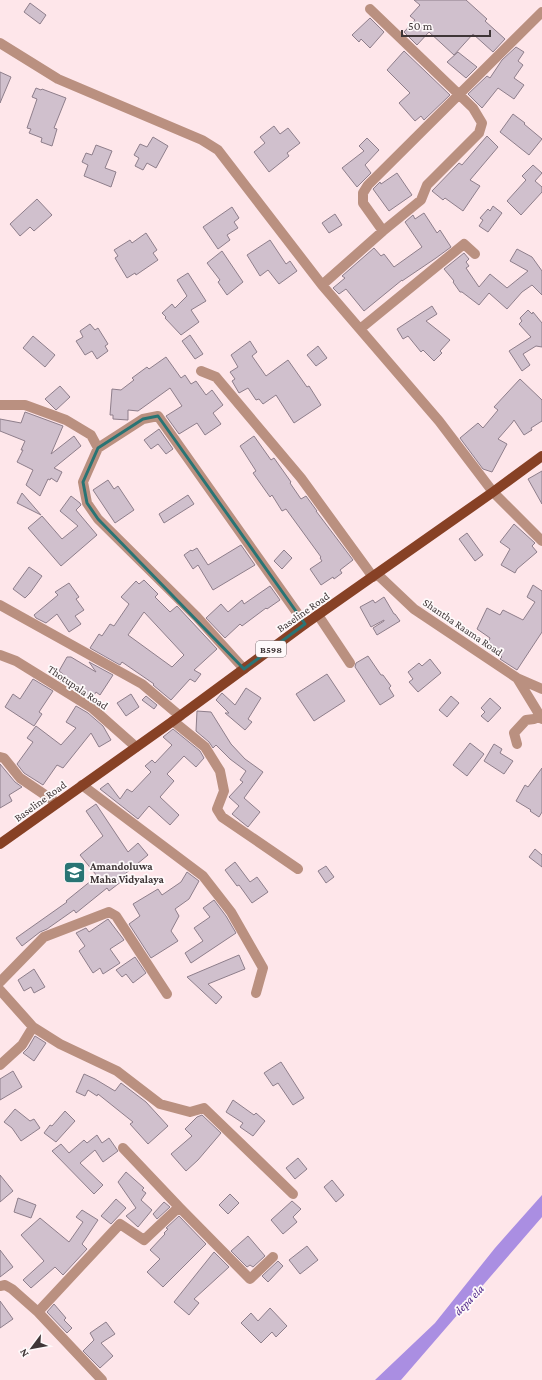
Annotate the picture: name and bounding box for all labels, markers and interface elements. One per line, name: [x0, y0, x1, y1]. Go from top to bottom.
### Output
scale bar: [402, 12, 490, 38]
text: 50 m: [408, 19, 433, 33]
street label: Baseline Road: [275, 589, 332, 634]
street label: Shantha Raama Road: [421, 596, 505, 658]
road number: B598: [256, 641, 286, 657]
street label: Thotupala Road: [45, 662, 111, 712]
street label: Baseline Road: [12, 778, 68, 824]
school or university icon: Amandoluwa Maha Vidyalaya: [61, 859, 87, 885]
place label: Amandoluwa Maha Vidyalaya: [89, 860, 165, 885]
water label: depa ela: [451, 1282, 487, 1318]
north arrow: [12, 1328, 52, 1368]
text: N: [16, 1347, 31, 1360]

